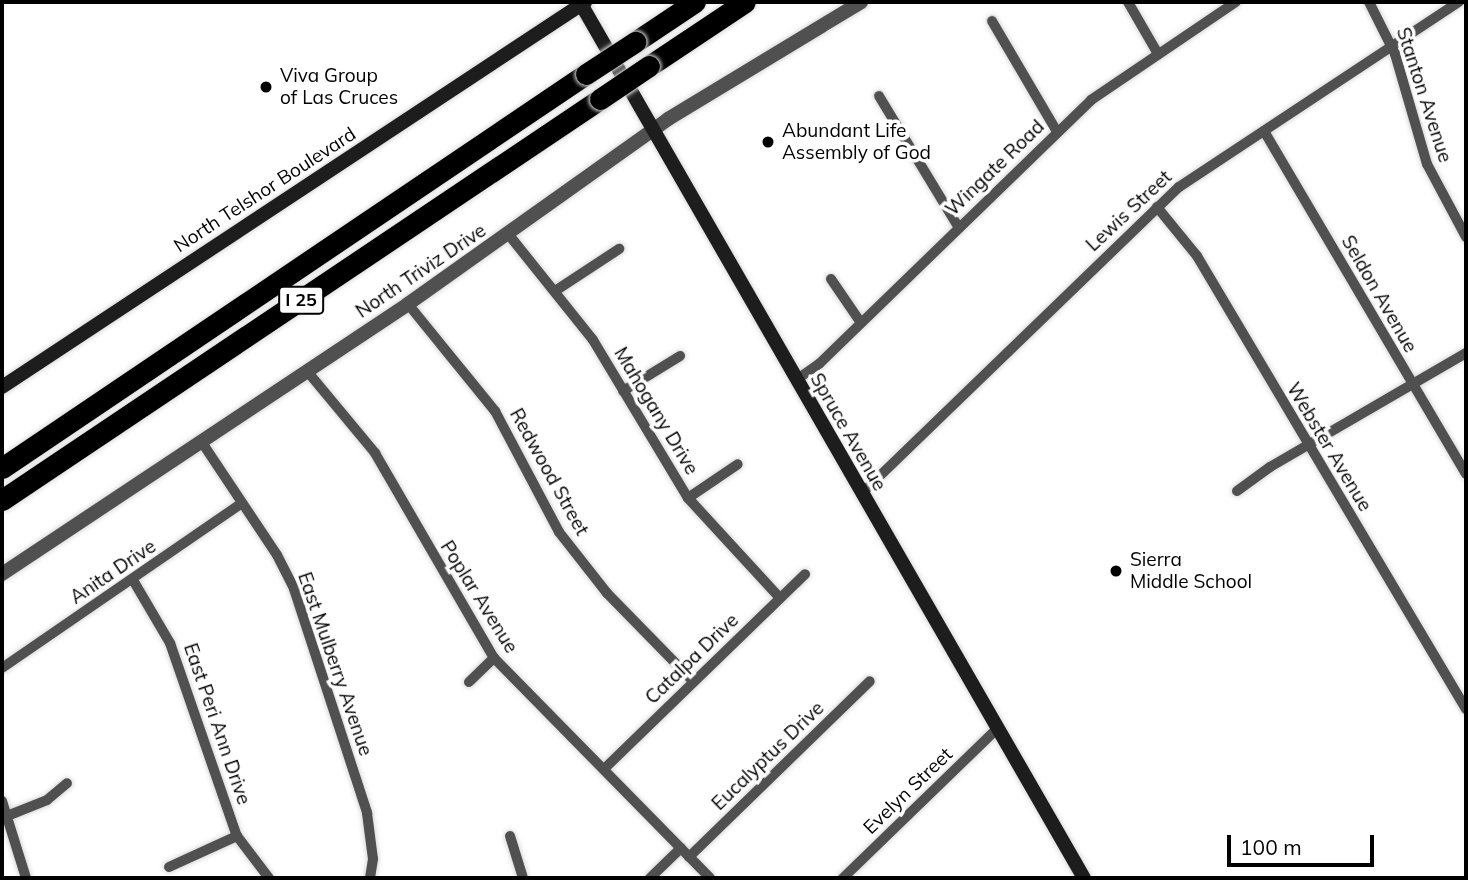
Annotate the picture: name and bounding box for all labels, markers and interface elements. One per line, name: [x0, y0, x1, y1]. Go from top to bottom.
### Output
street label: Stanton Avenue: [1391, 25, 1457, 165]
place label: Viva Group of Las Cruces: [280, 65, 398, 109]
marker: Viva Group of Las Cruces: [258, 79, 274, 95]
street label: Wingate Road: [941, 115, 1049, 221]
place label: Abundant Life Assembly of God: [782, 120, 931, 164]
street label: North Telshor Boulevard: [170, 123, 360, 257]
marker: Abundant Life Assembly of God: [760, 134, 776, 150]
street label: Lewis Street: [1082, 166, 1176, 256]
street label: North Triviz Drive: [352, 219, 490, 323]
street label: Seldon Avenue: [1336, 231, 1422, 357]
road number: I 25: [276, 286, 326, 314]
street label: Mahogany Drive: [609, 343, 703, 479]
street label: Spruce Avenue: [805, 369, 891, 495]
street label: Webster Avenue: [1282, 379, 1376, 515]
street label: Redwood Street: [505, 405, 593, 539]
street label: Anita Drive: [66, 535, 160, 609]
street label: Poplar Avenue: [435, 537, 523, 657]
place label: Sierra Middle School: [1130, 549, 1252, 593]
marker: Sierra Middle School: [1108, 563, 1124, 579]
street label: East Mulberry Avenue: [293, 569, 377, 759]
street label: Catalpa Drive: [641, 609, 743, 709]
street label: East Peri Ann Drive: [179, 640, 255, 808]
street label: Eucalyptus Drive: [707, 697, 829, 815]
street label: Evelyn Street: [859, 743, 957, 839]
scale bar: [1230, 820, 1377, 864]
text: 100 m: [1240, 834, 1302, 860]

